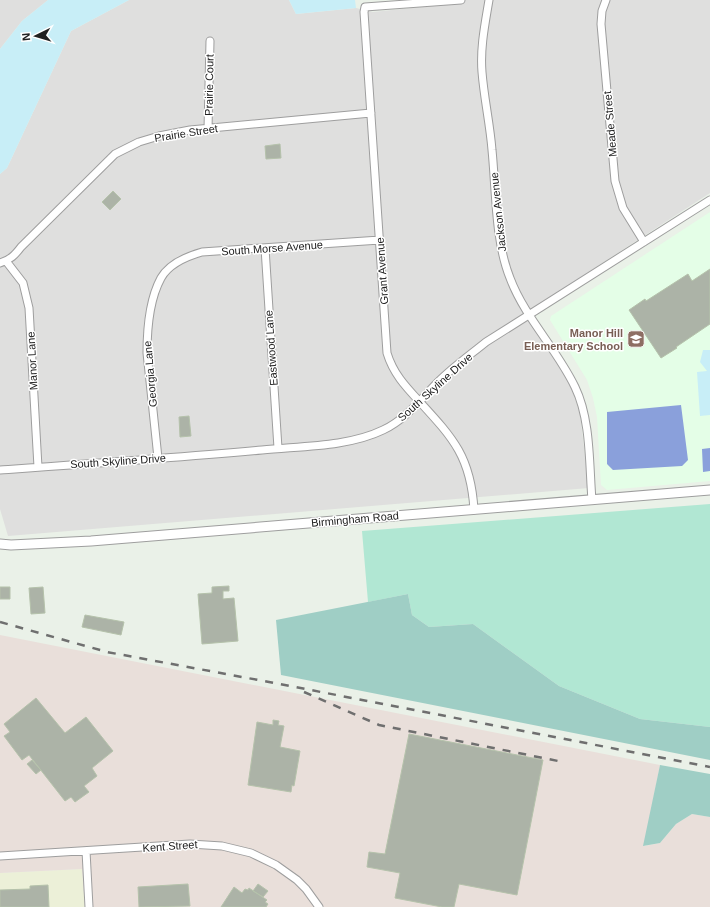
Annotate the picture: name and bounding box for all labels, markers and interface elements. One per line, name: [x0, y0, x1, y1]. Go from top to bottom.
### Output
north arrow: [16, 16, 56, 56]
text: N: [20, 32, 32, 41]
street label: Prairie Court: [202, 54, 216, 116]
street label: Meade Street: [601, 91, 619, 157]
street label: Prairie Street: [153, 122, 219, 144]
street label: Jackson Avenue: [488, 172, 508, 252]
street label: Grant Avenue: [374, 237, 390, 305]
street label: South Morse Avenue: [221, 238, 323, 258]
street label: Eastwood Lane: [262, 310, 280, 386]
place label: Manor Hill Elementary School: [524, 327, 623, 352]
school or university icon: Manor Hill Elementary School: [626, 329, 646, 349]
street label: Manor Lane: [24, 331, 40, 391]
street label: Georgia Lane: [141, 340, 159, 408]
street label: South Skyline Drive: [395, 350, 475, 424]
street label: South Skyline Drive: [70, 452, 166, 470]
street label: Birmingham Road: [311, 509, 399, 529]
street label: Kent Street: [142, 838, 198, 854]

